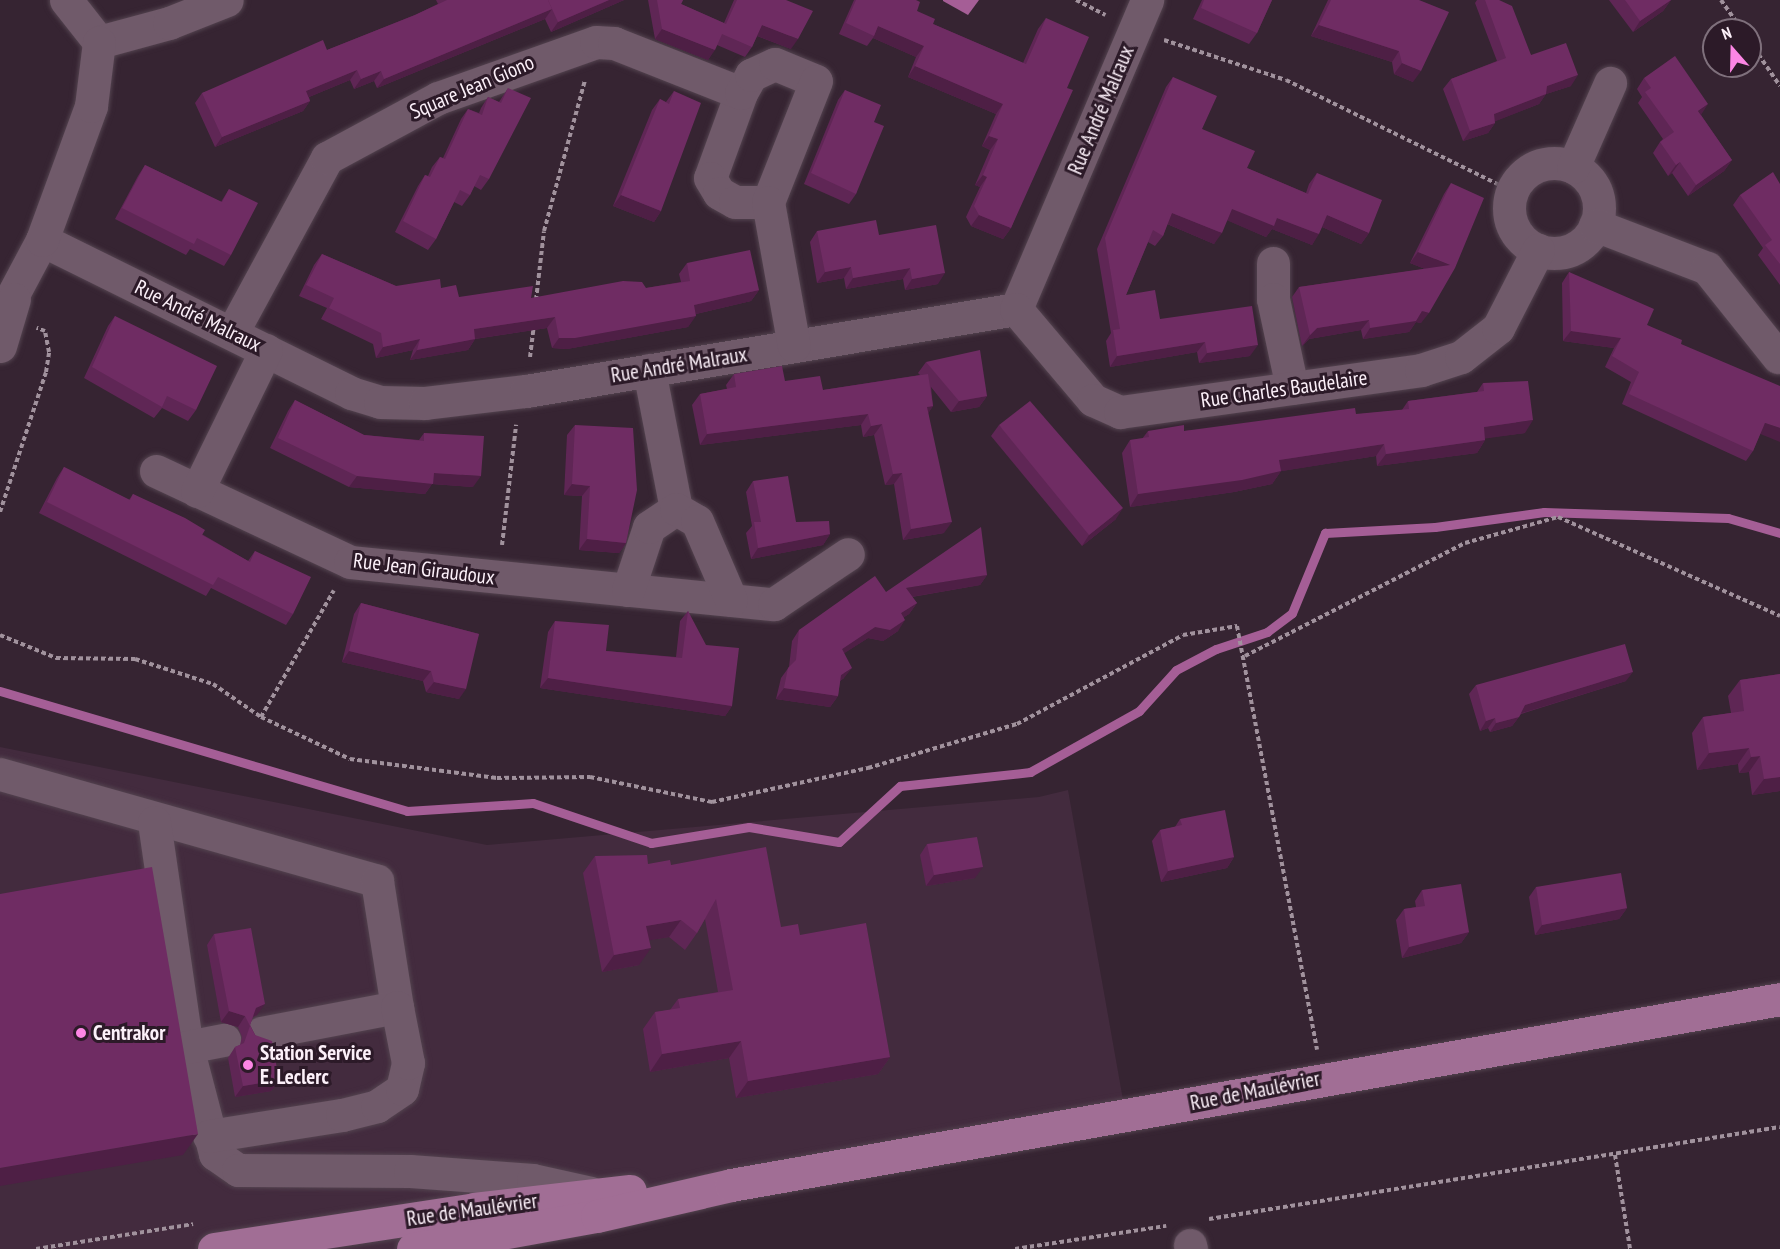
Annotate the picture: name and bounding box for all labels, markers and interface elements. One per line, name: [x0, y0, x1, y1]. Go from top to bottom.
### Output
north arrow: [1702, 18, 1762, 78]
text: N: [1719, 22, 1734, 44]
street label: Rue André Malraux: [1062, 42, 1140, 178]
street label: Square Jean Giono: [406, 50, 538, 124]
street label: Rue André Malraux: [130, 274, 266, 358]
street label: Rue André Malraux: [609, 342, 749, 388]
street label: Rue Charles Baudelaire: [1199, 365, 1369, 413]
street label: Rue Jean Giraudoux: [352, 548, 496, 590]
place label: Centrakor: [93, 1020, 165, 1046]
marker: Centrakor: [74, 1026, 88, 1040]
place label: Station Service E. Leclerc: [260, 1040, 371, 1090]
marker: Station Service E. Leclerc: [241, 1058, 255, 1072]
street label: Rue de Maulévrier: [1188, 1066, 1322, 1116]
street label: Rue de Maulévrier: [405, 1188, 539, 1232]

